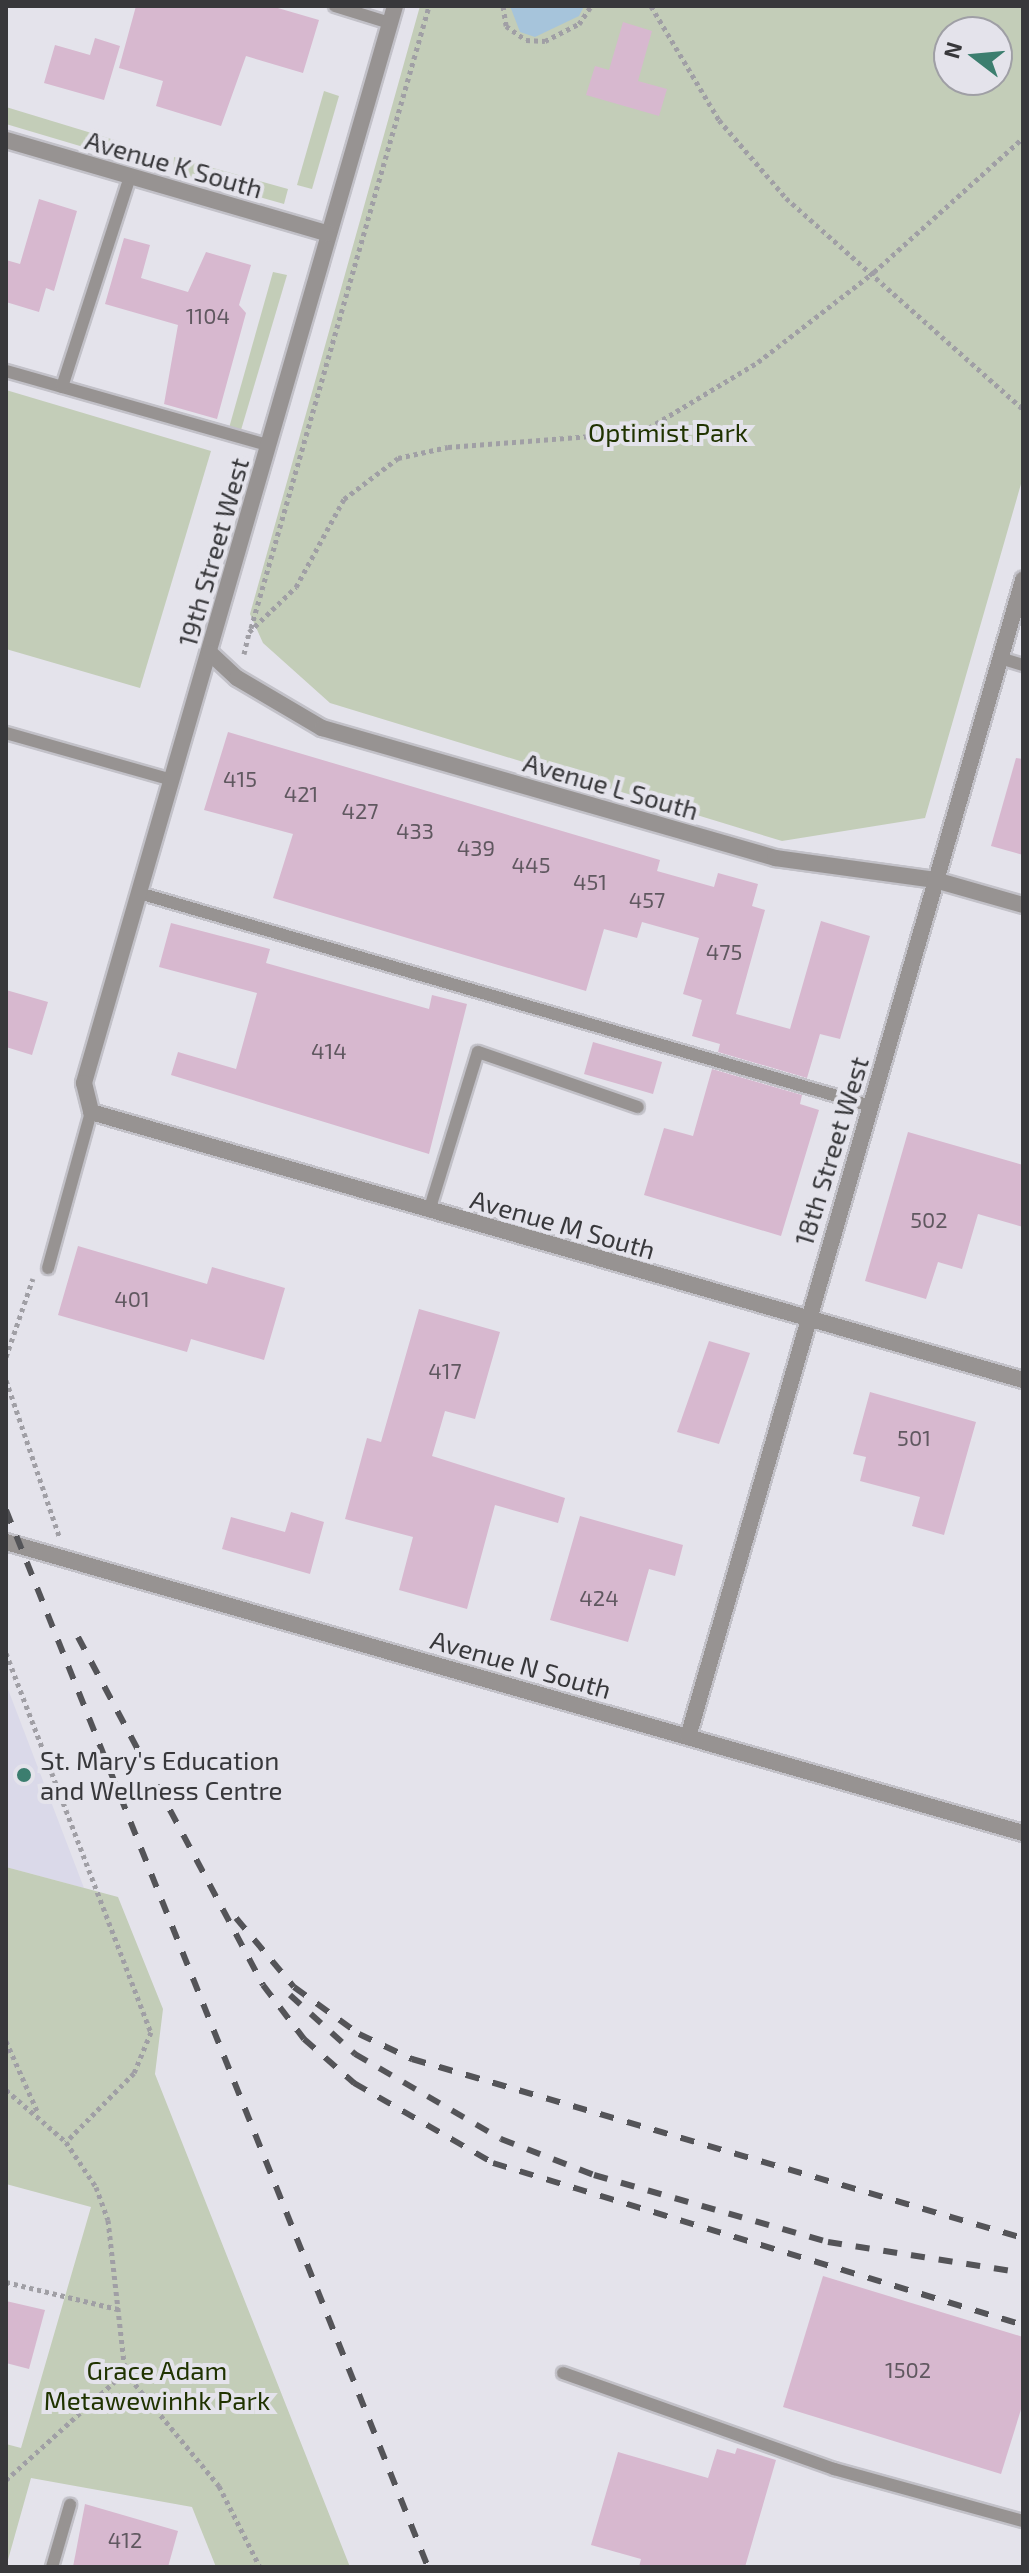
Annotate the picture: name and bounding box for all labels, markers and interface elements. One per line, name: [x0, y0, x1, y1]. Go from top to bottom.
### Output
north arrow: [933, 16, 1013, 96]
text: N: [937, 39, 967, 61]
street label: Avenue K South: [82, 124, 266, 204]
house number: 1104: [186, 303, 230, 329]
park label: Optimist Park: [588, 416, 748, 448]
street label: 19th Street West: [171, 454, 255, 650]
street label: Avenue L South: [520, 746, 702, 826]
house number: 415: [223, 766, 257, 792]
house number: 421: [284, 781, 318, 807]
house number: 427: [341, 798, 379, 824]
house number: 433: [396, 818, 434, 844]
house number: 439: [457, 835, 495, 861]
house number: 445: [512, 852, 550, 878]
house number: 451: [573, 869, 607, 895]
house number: 457: [629, 887, 665, 913]
house number: 475: [706, 939, 742, 965]
house number: 414: [311, 1038, 347, 1064]
street label: 18th Street West: [787, 1053, 875, 1249]
street label: Avenue M South: [467, 1183, 659, 1265]
house number: 502: [910, 1207, 948, 1233]
house number: 401: [114, 1286, 150, 1312]
house number: 417: [428, 1358, 462, 1384]
house number: 501: [897, 1425, 931, 1451]
house number: 424: [579, 1585, 619, 1611]
street label: Avenue N South: [427, 1623, 615, 1705]
place label: St. Mary's Education and Wellness Centre: [40, 1744, 283, 1806]
marker: St. Mary's Education and Wellness Centre: [15, 1766, 33, 1784]
park label: Grace Adam Metawewinhk Park: [44, 2354, 270, 2416]
house number: 1502: [885, 2357, 931, 2383]
house number: 412: [108, 2527, 142, 2553]

